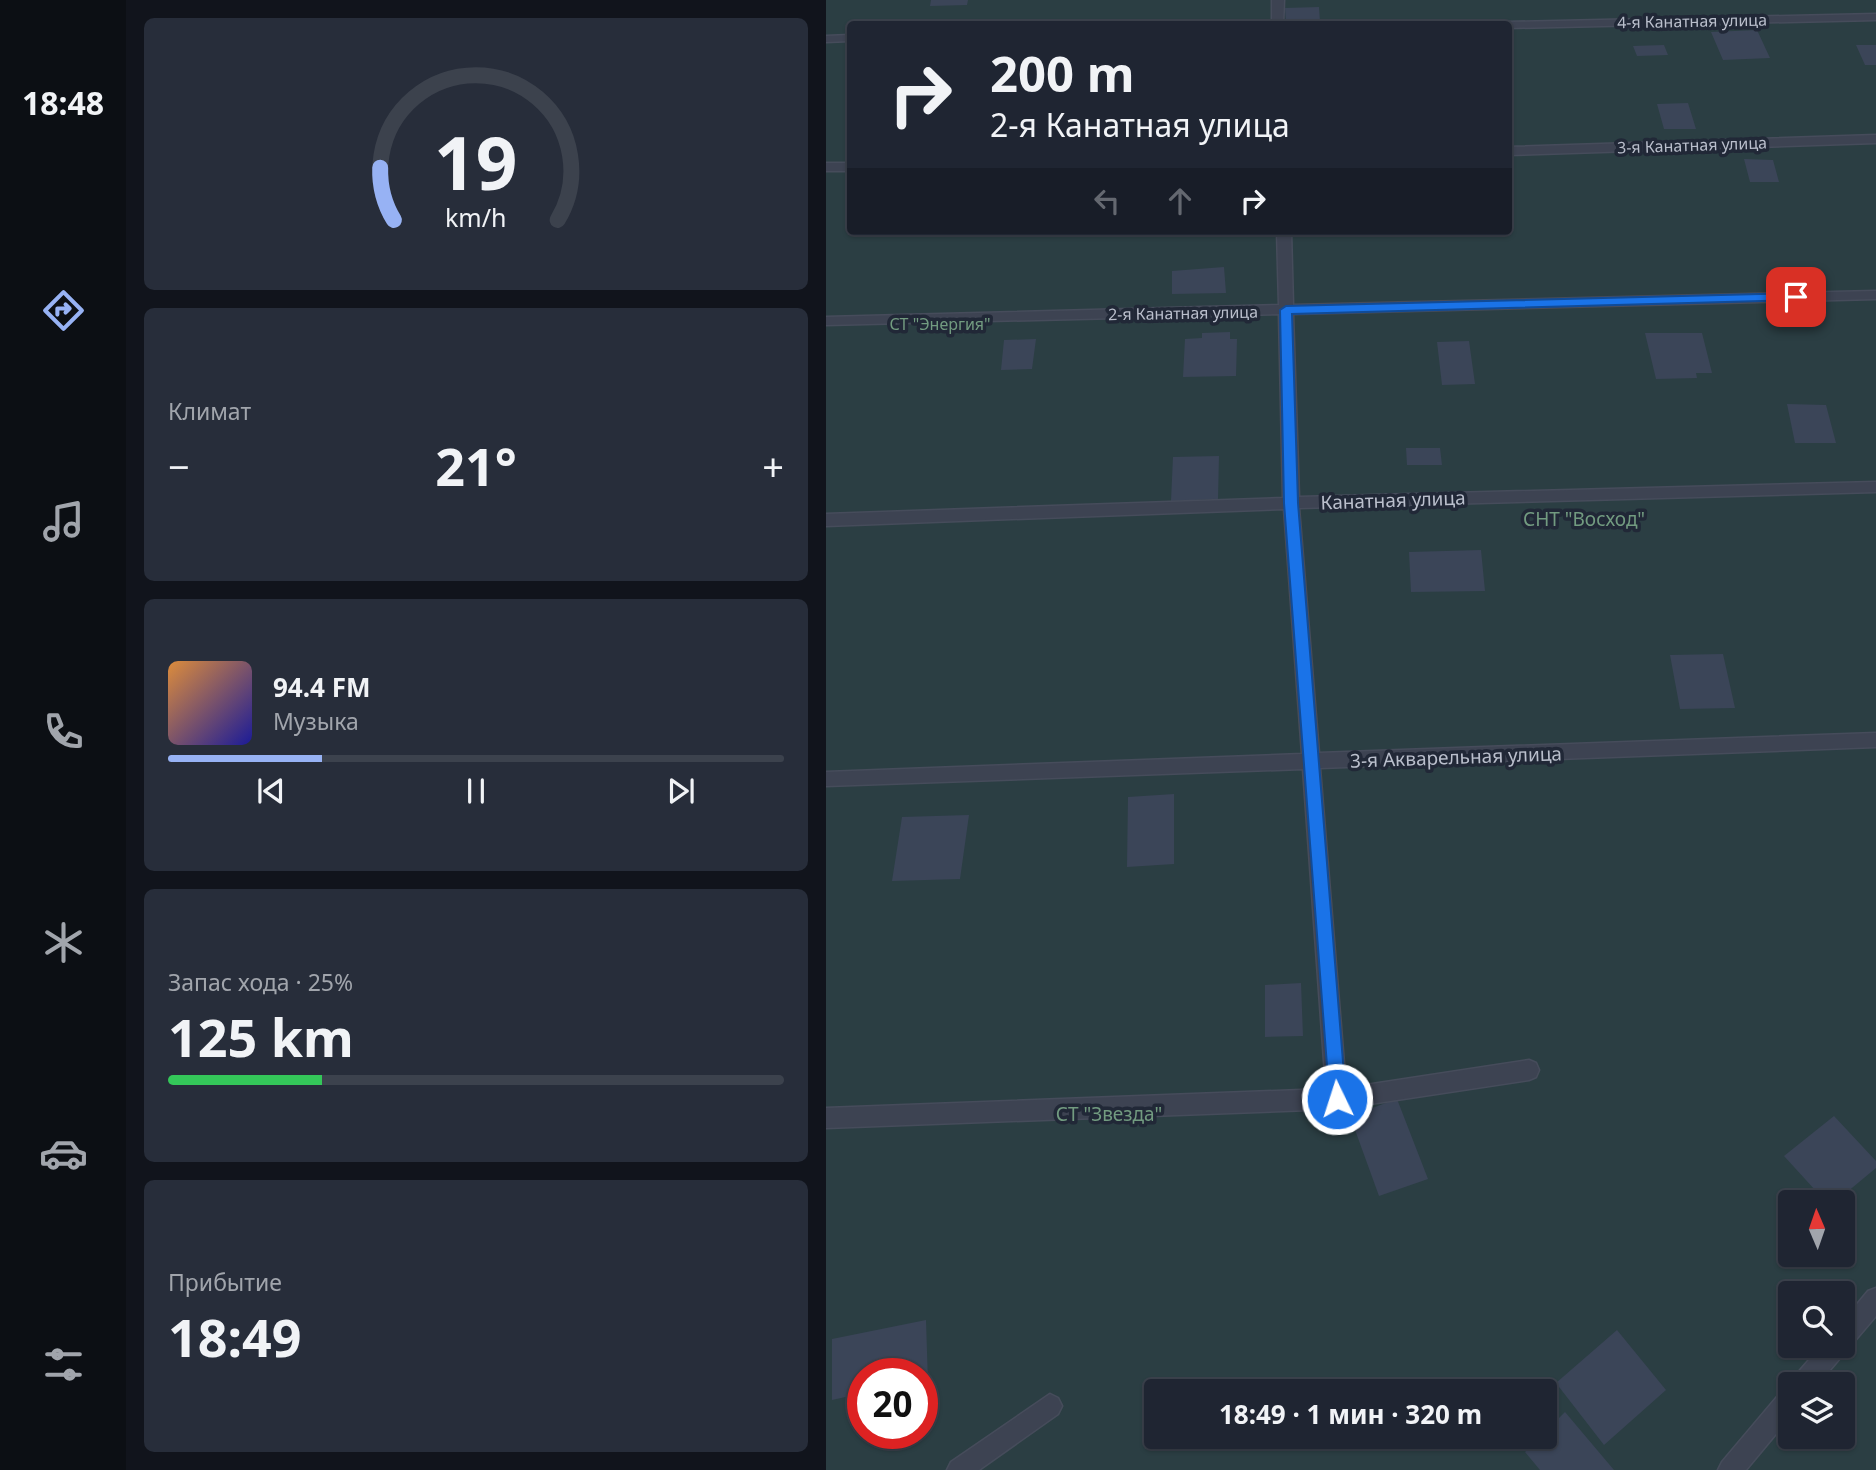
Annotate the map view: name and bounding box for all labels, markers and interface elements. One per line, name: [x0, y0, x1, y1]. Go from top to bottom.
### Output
street label: 4-я Канатная улица: [1617, 9, 1767, 33]
text: 200 m: [990, 40, 1135, 106]
icon: right: [875, 49, 966, 140]
text: 18:48: [22, 81, 104, 124]
text: 2-я Канатная улица: [990, 103, 1290, 146]
text: 19: [434, 113, 518, 212]
street label: 3-я Канатная улица: [1617, 131, 1767, 159]
icon: left: [1088, 182, 1126, 220]
icon: ahead: [1161, 182, 1199, 220]
icon: right: [1234, 182, 1272, 220]
text: km/h: [445, 200, 507, 234]
pin: [1766, 267, 1826, 327]
icon: arrive: [1777, 278, 1815, 316]
icon: directions: [39, 286, 88, 335]
street label: 2-я Канатная улица: [1108, 301, 1258, 325]
park label: СТ "Энергия": [889, 313, 991, 335]
text: Климат: [168, 395, 251, 427]
text: 21°: [435, 430, 517, 501]
text: −: [168, 440, 190, 492]
text: +: [762, 440, 784, 492]
street label: Канатная улица: [1320, 484, 1466, 516]
icon: music: [39, 497, 88, 546]
park label: СНТ "Восход": [1523, 506, 1645, 532]
text: 94.4 FM: [273, 669, 370, 705]
text: Музыка: [273, 705, 359, 737]
icon: phone: [39, 707, 88, 756]
street label: 3-я Акварельная улица: [1350, 740, 1562, 774]
icon: previous: [252, 772, 290, 810]
icon: pause: [457, 772, 495, 810]
icon: next: [662, 772, 700, 810]
icon: climate: [39, 918, 88, 967]
text: Запас хода · 25%: [168, 966, 353, 998]
text: 125 km: [168, 1001, 354, 1072]
position arrow: [1300, 1062, 1374, 1136]
park label: СТ "Звезда": [1056, 1101, 1162, 1127]
icon: car: [39, 1129, 88, 1178]
north arrow: [1778, 1190, 1855, 1267]
map controls: [1778, 1190, 1855, 1449]
text: Прибытие: [168, 1266, 282, 1298]
button: search: [1778, 1281, 1855, 1358]
text: 18:49: [168, 1301, 302, 1372]
icon: filters: [39, 1340, 88, 1389]
speed limit sign: 20: [847, 1358, 938, 1449]
button: layers: [1778, 1372, 1855, 1449]
text: 18:49 · 1 мин · 320 m: [1219, 1396, 1482, 1432]

